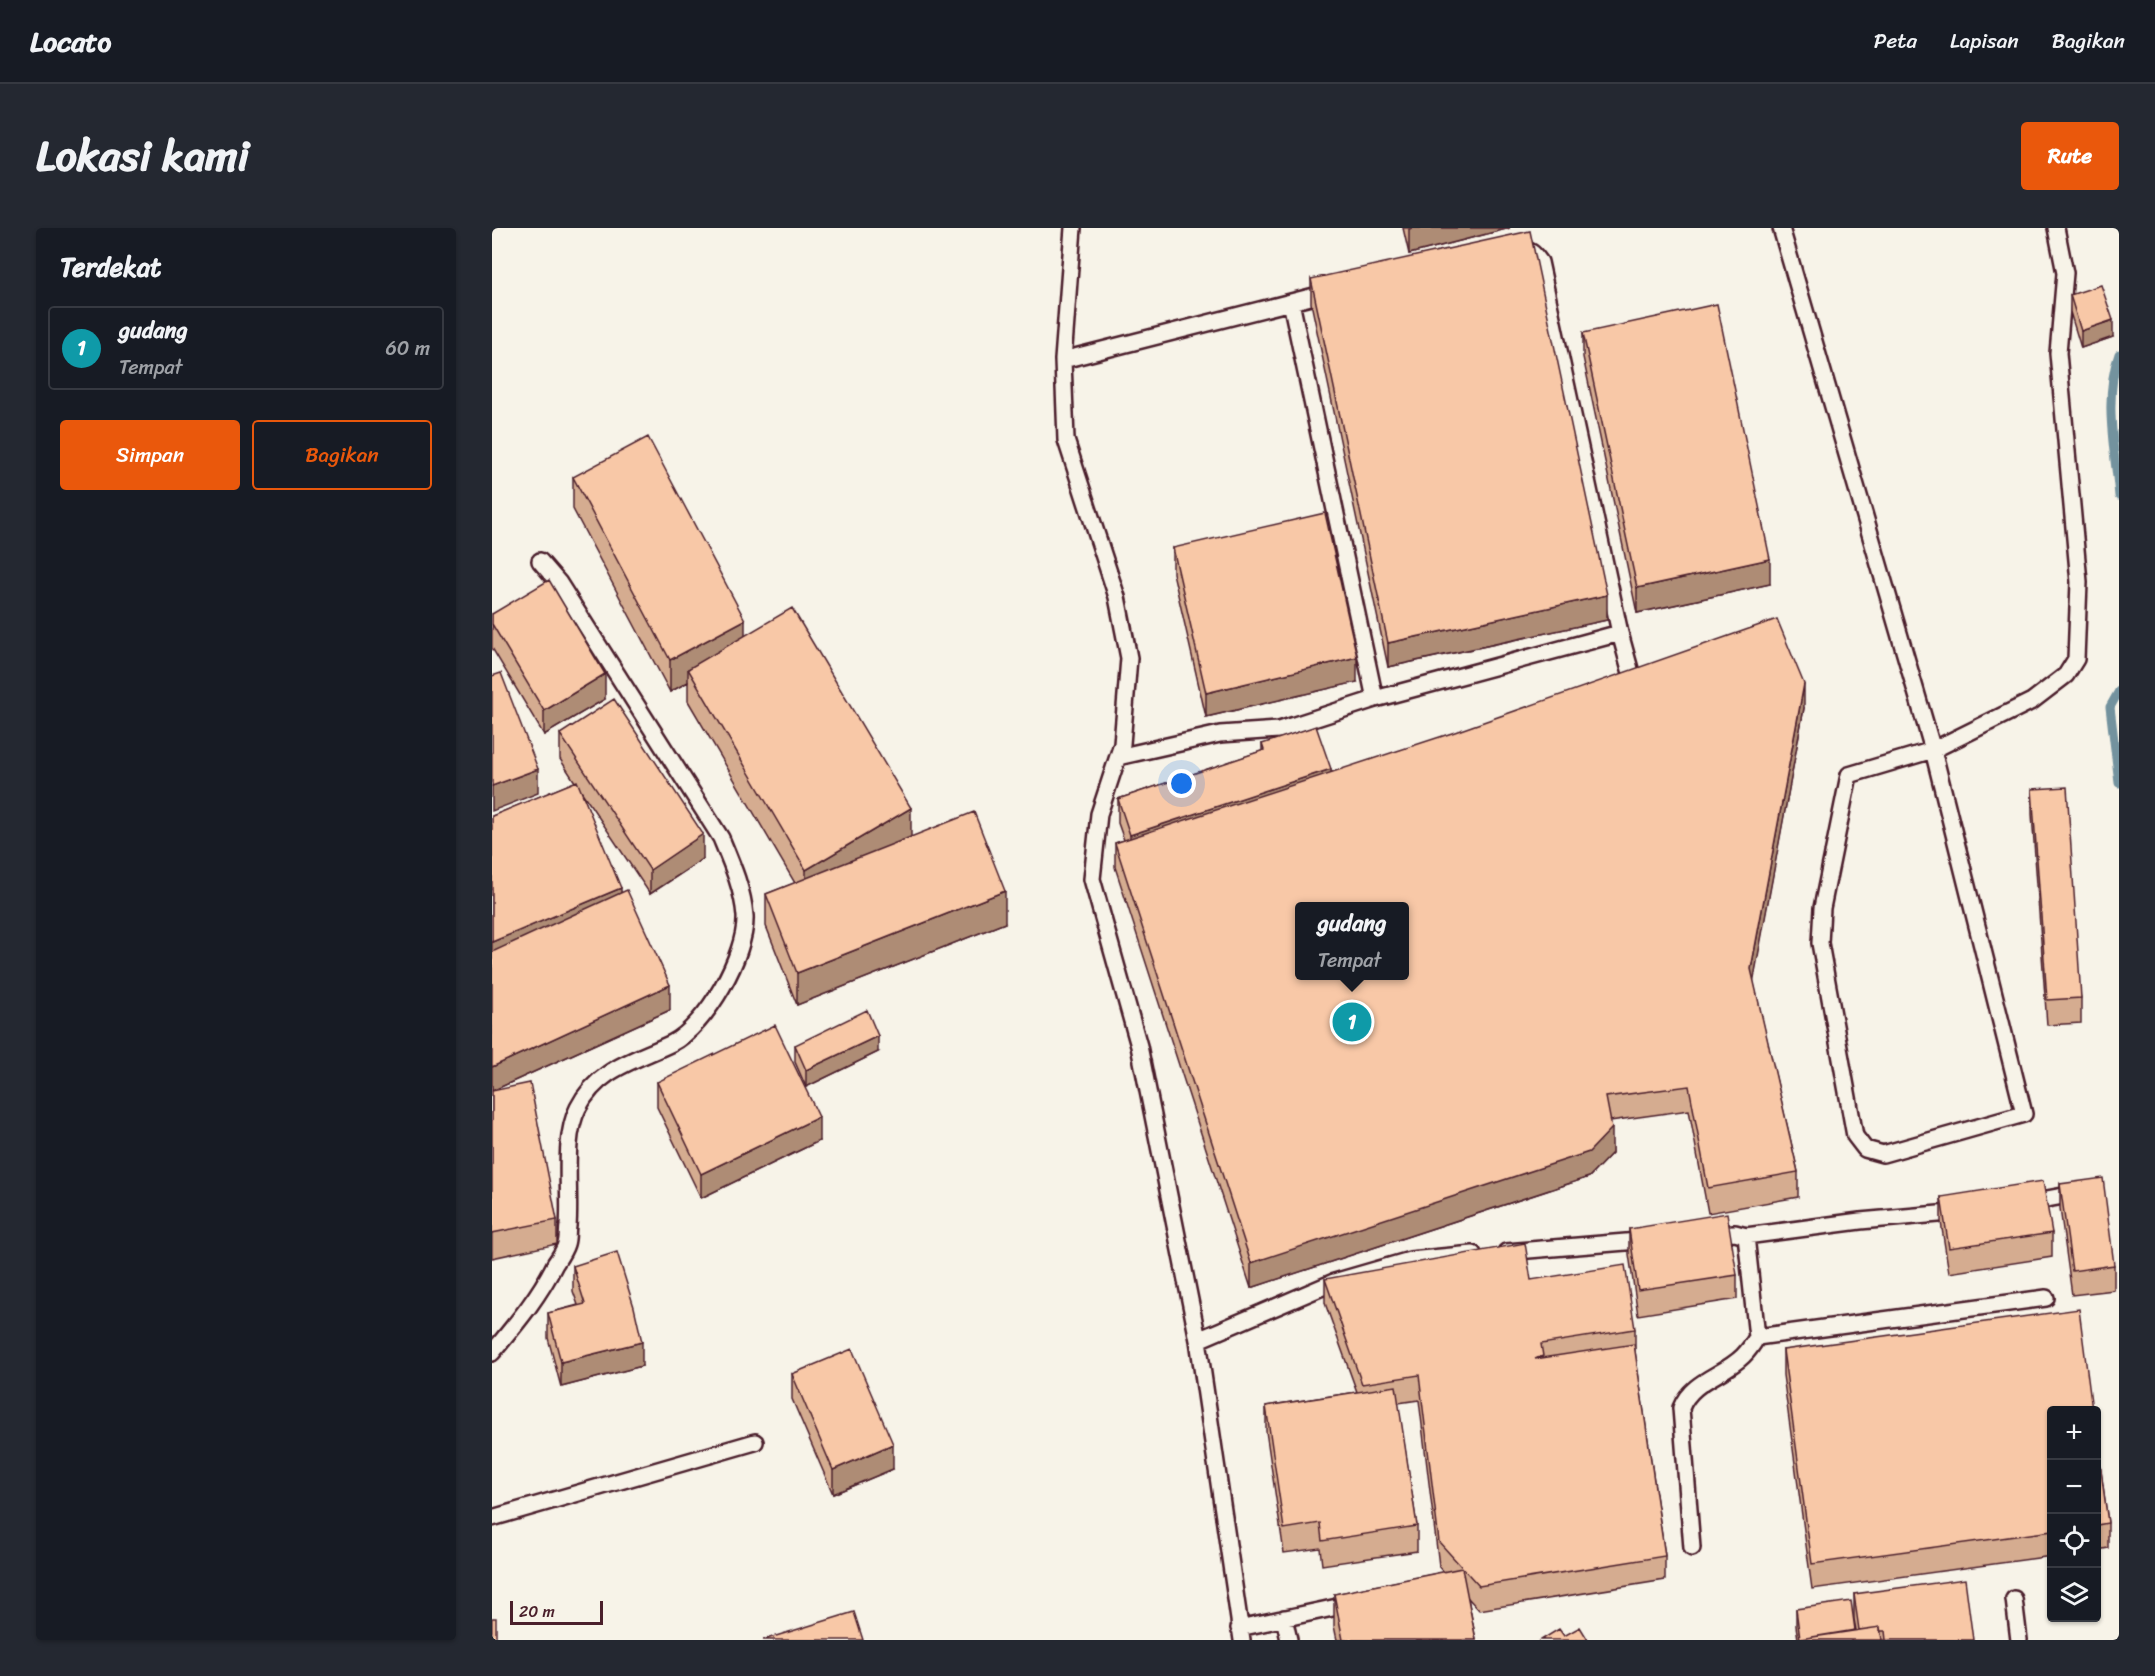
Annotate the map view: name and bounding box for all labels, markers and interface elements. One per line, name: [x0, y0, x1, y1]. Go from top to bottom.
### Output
text: Locato: [30, 17, 111, 66]
text: Peta: [1874, 22, 1917, 60]
text: Lapisan: [1950, 22, 2019, 60]
text: Bagikan: [2052, 22, 2125, 60]
text: Lokasi kami: [36, 119, 249, 193]
button: Rute: [2021, 122, 2119, 190]
text: Terdekat: [60, 244, 161, 290]
text: gudang: [119, 311, 188, 350]
text: 1: [77, 331, 86, 366]
text: 60 m: [385, 331, 430, 366]
text: Tempat: [119, 350, 183, 385]
button: Simpan: [60, 420, 240, 490]
button: Bagikan: [252, 420, 432, 490]
your location: [1167, 769, 1196, 798]
popup: [1295, 902, 1409, 980]
text: gudang: [1318, 904, 1386, 943]
text: Tempat: [1318, 943, 1381, 978]
pin: 1: [1332, 1000, 1372, 1044]
map controls: [2047, 1406, 2101, 1622]
button: +: [2047, 1406, 2101, 1460]
button: −: [2047, 1460, 2101, 1514]
button: locate: [2047, 1514, 2101, 1568]
button: layers: [2047, 1568, 2101, 1622]
text: 20 m: [519, 1597, 555, 1626]
scale bar: [510, 1598, 603, 1626]

